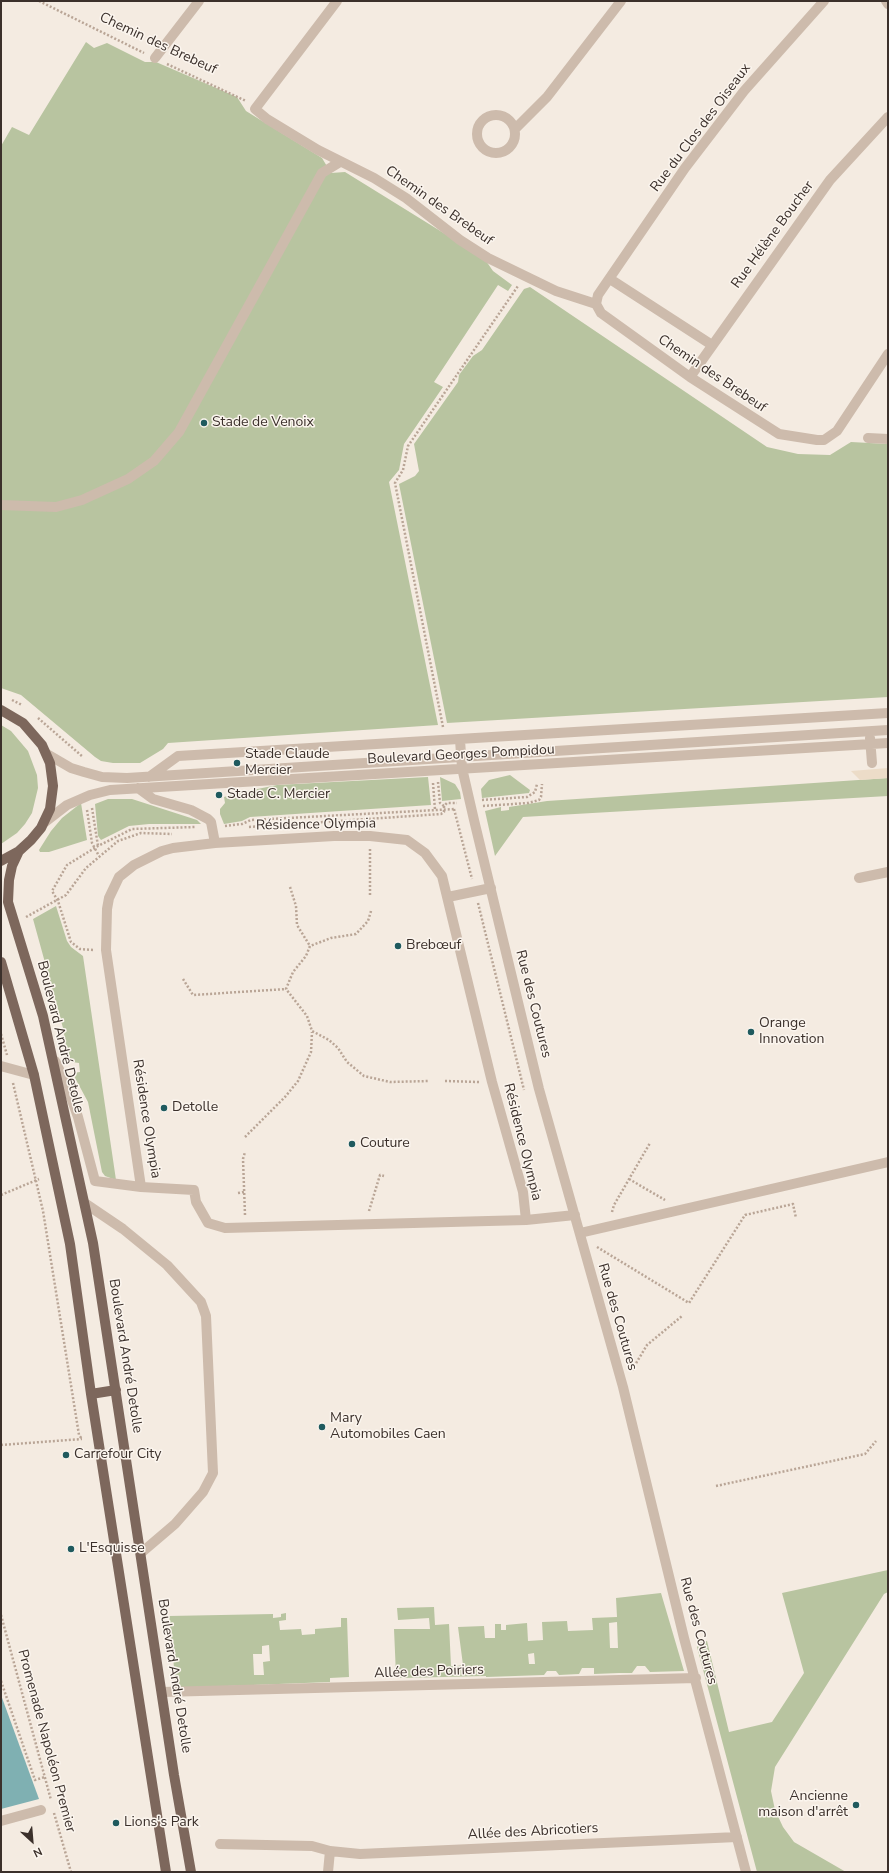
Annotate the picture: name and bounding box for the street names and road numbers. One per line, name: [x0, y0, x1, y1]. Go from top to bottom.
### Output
street label: Chemin des Brebeuf: [97, 9, 219, 79]
street label: Rue du Clos des Oiseaux: [647, 61, 755, 195]
street label: Chemin des Brebeuf: [382, 163, 496, 249]
street label: Rue Hélène Boucher: [728, 178, 818, 292]
street label: Chemin des Brebeuf: [654, 331, 770, 417]
street label: Boulevard Georges Pompidou: [367, 742, 555, 768]
street label: Résidence Olympia: [256, 816, 376, 834]
street label: Rue des Coutures: [511, 948, 555, 1060]
street label: Boulevard André Detolle: [33, 959, 87, 1115]
street label: Résidence Olympia: [128, 1058, 164, 1180]
street label: Résidence Olympia: [499, 1082, 545, 1202]
street label: Rue des Coutures: [594, 1262, 640, 1372]
street label: Boulevard André Detolle: [104, 1278, 146, 1434]
street label: Rue des Coutures: [676, 1575, 720, 1687]
street label: Boulevard André Detolle: [153, 1598, 195, 1754]
street label: Promenade Napoléon Premier: [13, 1648, 79, 1834]
street label: Allée des Poiriers: [374, 1662, 484, 1682]
street label: Allée des Abricotiers: [467, 1820, 599, 1844]

